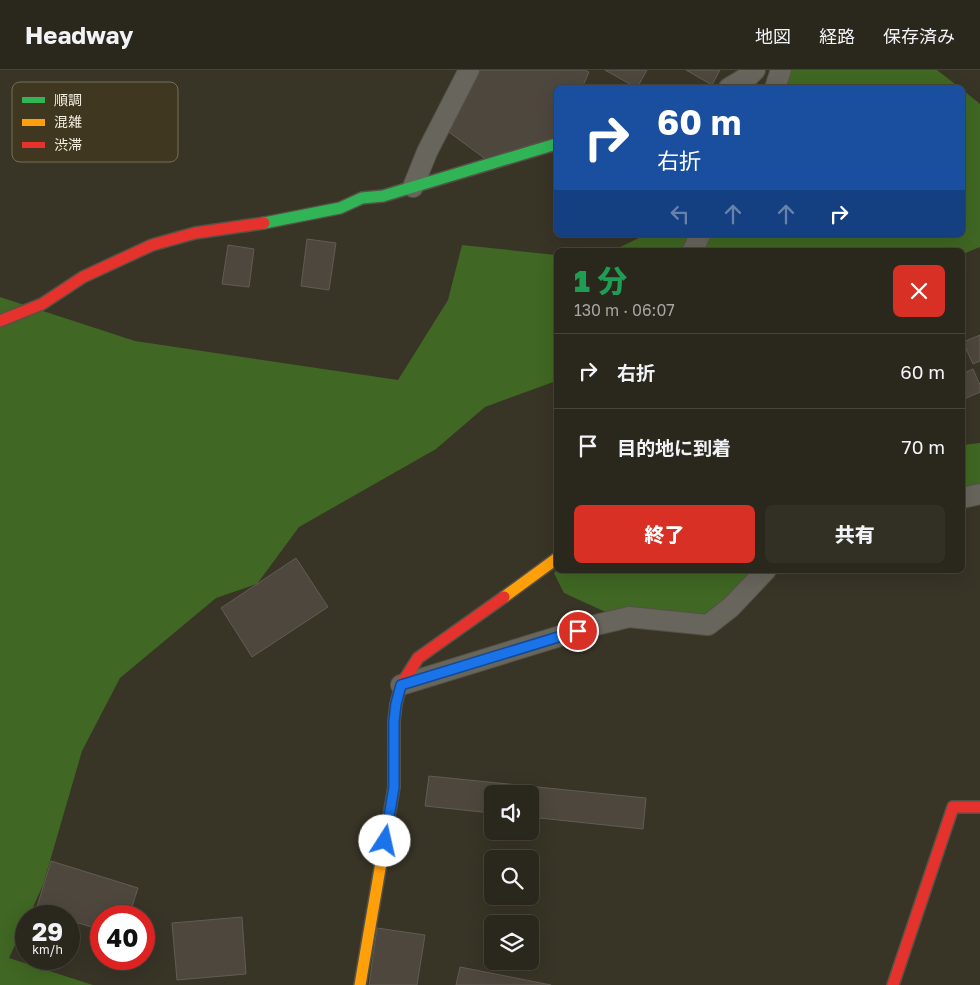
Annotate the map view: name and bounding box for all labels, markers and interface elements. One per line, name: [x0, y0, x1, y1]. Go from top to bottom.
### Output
text: Headway: [25, 20, 133, 49]
text: 地図: [755, 25, 791, 47]
text: 経路: [819, 25, 855, 47]
text: 保存済み: [883, 25, 955, 47]
legend: [12, 82, 178, 162]
text: 順調: [54, 91, 82, 108]
text: 60 m: [657, 101, 741, 143]
icon: right: [574, 105, 639, 170]
text: 混雑: [54, 113, 82, 130]
text: 渋滞: [54, 136, 82, 153]
text: 右折: [657, 147, 701, 174]
icon: left: [666, 200, 694, 228]
icon: ahead: [719, 200, 747, 228]
icon: ahead: [772, 200, 800, 228]
icon: right: [825, 200, 853, 228]
text: 1 分: [574, 263, 627, 299]
button: close: [893, 265, 945, 317]
text: 130 m · 06:07: [574, 300, 675, 320]
icon: right: [574, 357, 602, 385]
text: 60 m: [900, 360, 945, 383]
text: 右折: [617, 361, 655, 384]
icon: arrive: [574, 432, 602, 460]
text: 70 m: [902, 435, 945, 458]
text: 目的地に到着: [617, 436, 731, 459]
button: 終了: [574, 505, 755, 563]
button: 共有: [765, 505, 945, 563]
pin: [557, 610, 599, 652]
icon: arrive: [564, 617, 592, 645]
map controls: [484, 785, 539, 970]
button: sound: [484, 785, 539, 840]
position arrow: [358, 814, 410, 866]
button: search: [484, 850, 539, 905]
speed limit sign: 40: [90, 905, 155, 970]
button: layers: [484, 915, 539, 970]
text: 29: [32, 916, 63, 947]
text: km/h: [32, 942, 63, 957]

